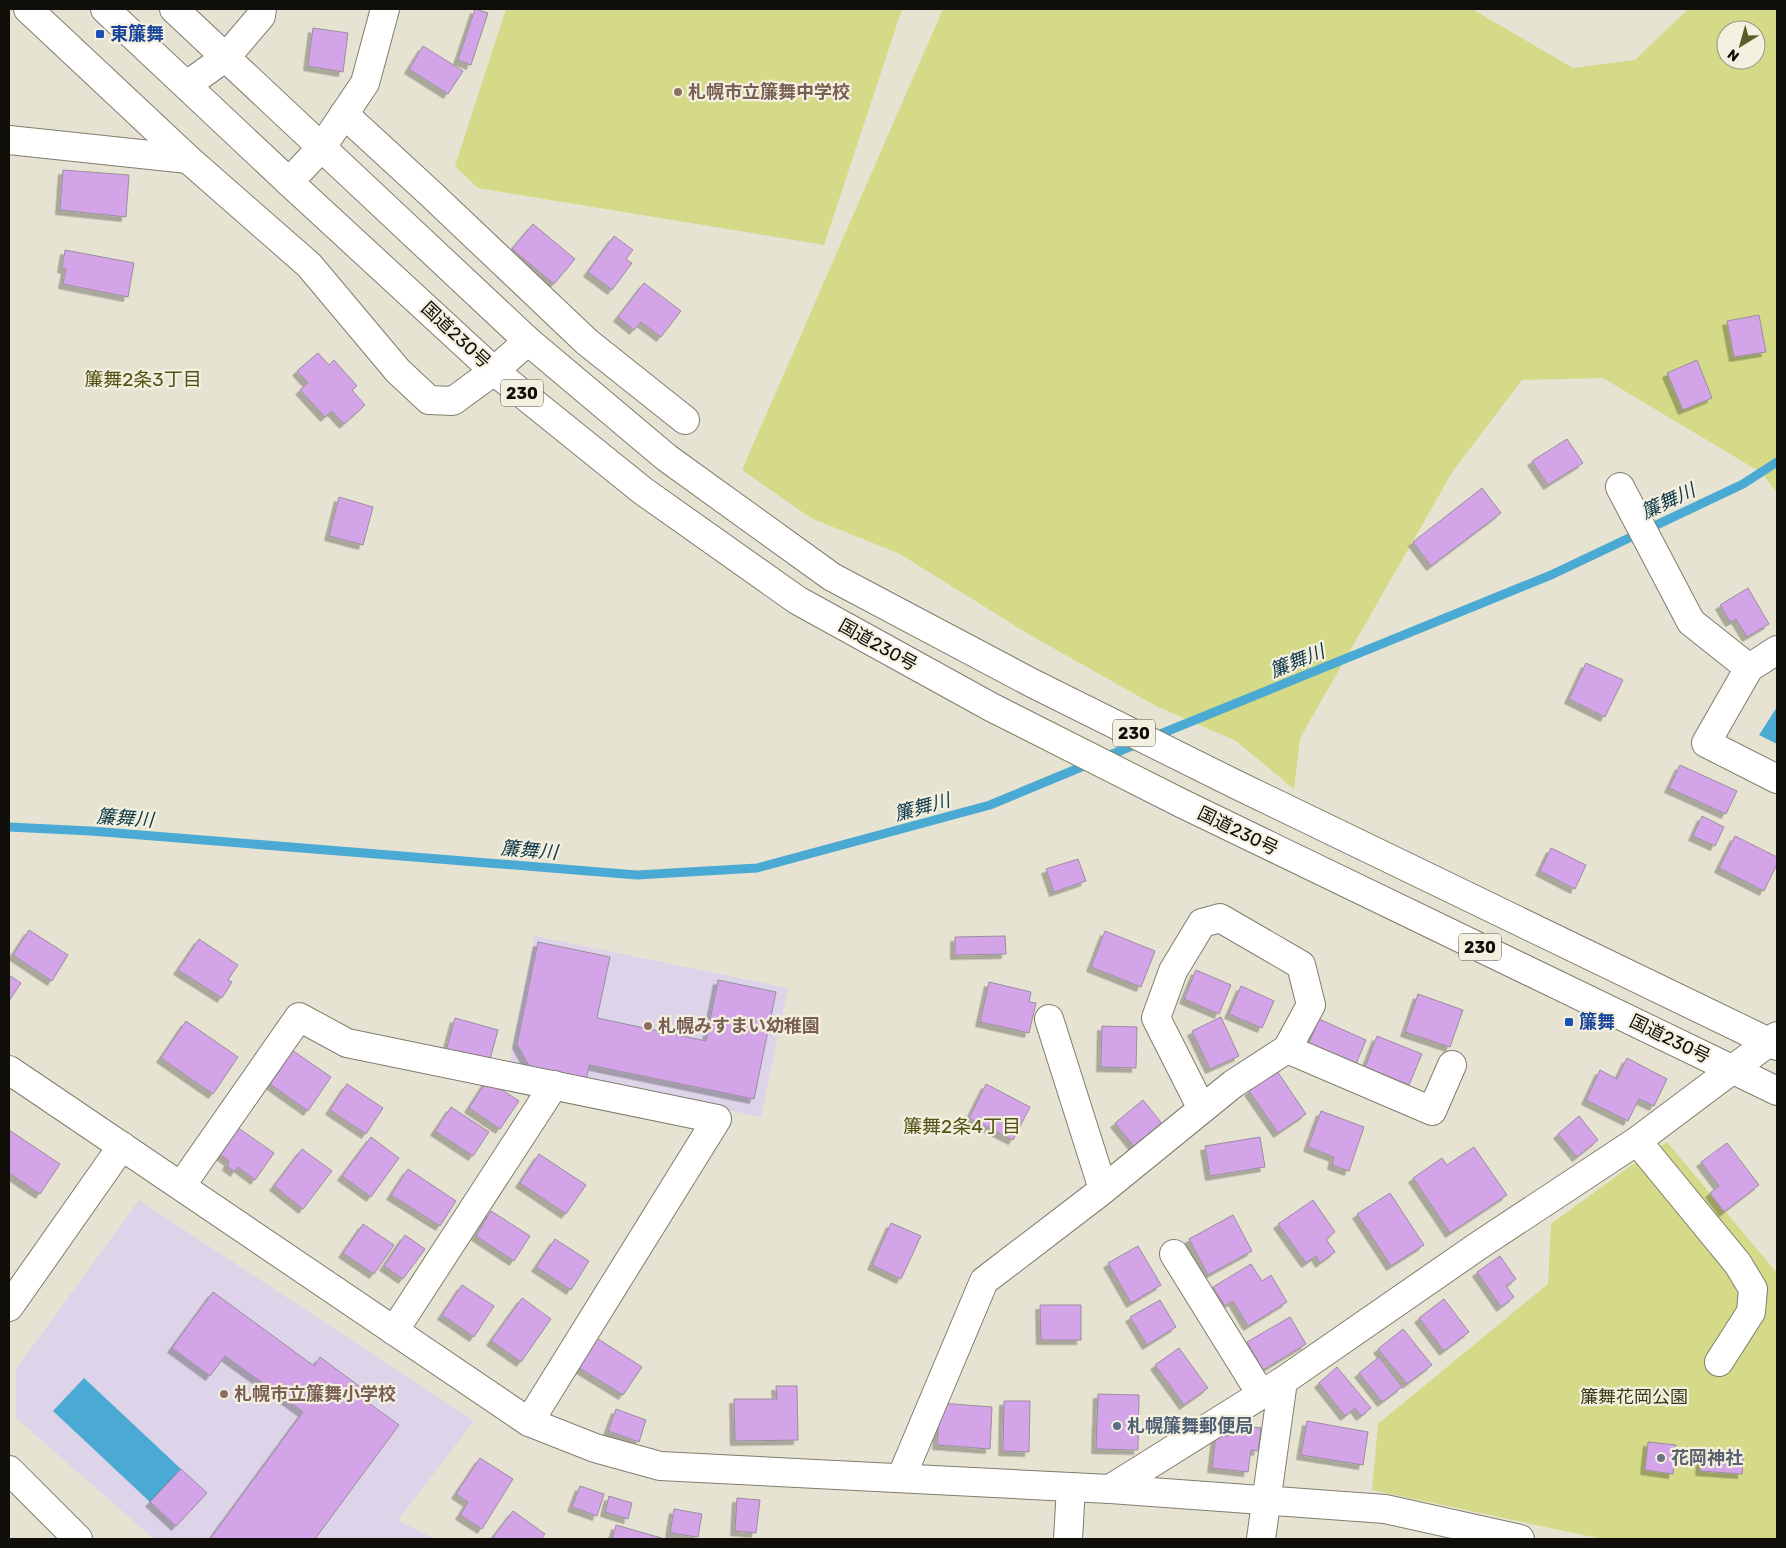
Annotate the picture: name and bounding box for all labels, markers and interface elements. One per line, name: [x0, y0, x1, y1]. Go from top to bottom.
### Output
north arrow: [1716, 20, 1766, 70]
place label: 東簾舞: [110, 23, 164, 45]
marker: 東簾舞: [94, 28, 106, 40]
text: N: [1724, 45, 1743, 65]
place label: 札幌市立簾舞中学校: [688, 81, 850, 103]
marker: 札幌市立簾舞中学校: [672, 86, 684, 98]
street label: 国道230号: [417, 297, 495, 373]
district label: 簾舞2条3丁目: [84, 368, 202, 391]
road number: 230: [501, 379, 543, 406]
water label: 簾舞川: [1637, 478, 1700, 523]
street label: 国道230号: [835, 614, 921, 676]
water label: 簾舞川: [1266, 639, 1330, 682]
road number: 230: [1113, 720, 1155, 746]
water label: 簾舞川: [891, 788, 954, 825]
street label: 国道230号: [1194, 802, 1282, 860]
water label: 簾舞川: [96, 805, 156, 832]
water label: 簾舞川: [500, 836, 560, 864]
road number: 230: [1459, 934, 1501, 960]
street label: 国道230号: [1626, 1010, 1714, 1068]
place label: 簾舞: [1579, 1011, 1615, 1033]
place label: 札幌みすまい幼稚園: [658, 1015, 820, 1037]
marker: 簾舞: [1563, 1016, 1575, 1028]
marker: 札幌みすまい幼稚園: [642, 1020, 654, 1032]
district label: 簾舞2条4丁目: [903, 1115, 1021, 1138]
place label: 札幌市立簾舞小学校: [234, 1383, 396, 1405]
park label: 簾舞花岡公園: [1580, 1386, 1688, 1408]
marker: 札幌市立簾舞小学校: [218, 1388, 230, 1400]
place label: 札幌簾舞郵便局: [1127, 1415, 1253, 1437]
marker: 札幌簾舞郵便局: [1111, 1420, 1123, 1432]
place label: 花岡神社: [1671, 1447, 1743, 1469]
marker: 花岡神社: [1655, 1452, 1667, 1464]

